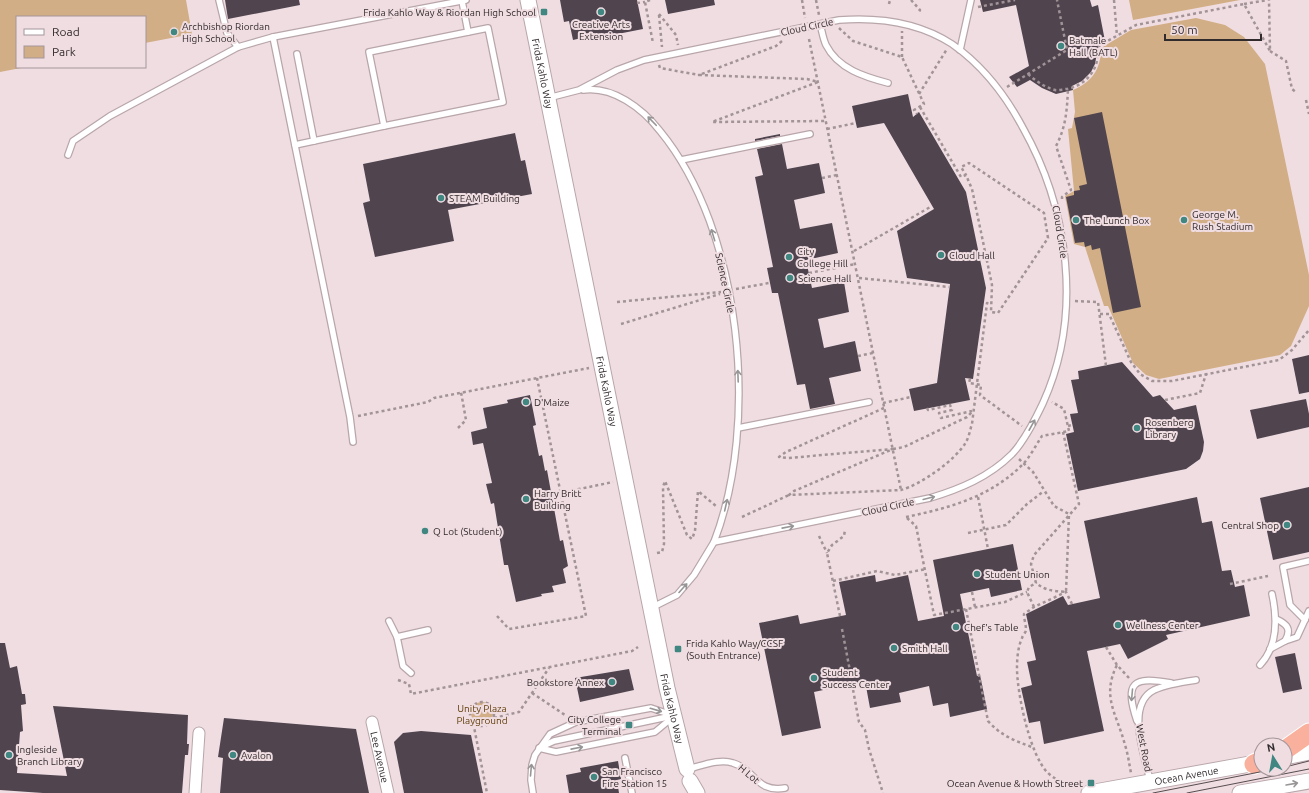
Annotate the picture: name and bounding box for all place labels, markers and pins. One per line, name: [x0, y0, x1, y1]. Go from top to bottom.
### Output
place label: Frida Kahlo Way & Riordan High School: [363, 7, 536, 18]
marker: Frida Kahlo Way & Riordan High School: [539, 7, 549, 17]
marker: Creative Arts Extension: [596, 7, 606, 17]
place label: Creative Arts Extension: [572, 19, 630, 42]
place label: Archbishop Riordan High School: [182, 21, 270, 44]
marker: Archbishop Riordan High School: [169, 27, 179, 37]
place label: Batmale Hall (BATL): [1069, 35, 1118, 58]
marker: Batmale Hall (BATL): [1056, 41, 1066, 51]
marker: STEAM Building: [436, 193, 446, 203]
place label: STEAM Building: [449, 193, 520, 204]
place label: George M. Rush Stadium: [1192, 209, 1253, 232]
marker: The Lunch Box: [1071, 215, 1081, 225]
place label: The Lunch Box: [1084, 215, 1149, 226]
marker: George M. Rush Stadium: [1179, 215, 1189, 225]
place label: City College Hill: [797, 246, 848, 269]
marker: Cloud Hall: [936, 250, 946, 260]
place label: Cloud Hall: [949, 250, 995, 261]
marker: City College Hill: [784, 252, 794, 262]
marker: Science Hall: [785, 273, 795, 283]
place label: Science Hall: [798, 273, 852, 284]
marker: D'Maize: [521, 397, 531, 407]
place label: D'Maize: [534, 397, 570, 408]
place label: Rosenberg Library: [1145, 417, 1194, 440]
marker: Rosenberg Library: [1132, 423, 1142, 433]
place label: Harry Britt Building: [534, 488, 582, 511]
marker: Harry Britt Building: [521, 494, 531, 504]
place label: Central Shop: [1221, 520, 1279, 531]
marker: Central Shop: [1282, 520, 1292, 530]
marker: Q Lot (Student): [420, 526, 430, 536]
place label: Q Lot (Student): [433, 526, 502, 537]
marker: Student Union: [972, 569, 982, 579]
place label: Student Union: [985, 569, 1050, 580]
marker: Wellness Center: [1113, 620, 1123, 630]
place label: Wellness Center: [1126, 620, 1199, 631]
marker: Chef's Table: [951, 622, 961, 632]
place label: Chef's Table: [964, 622, 1019, 633]
place label: Frida Kahlo Way/CCSF (South Entrance): [686, 638, 783, 661]
marker: Smith Hall: [889, 643, 899, 653]
place label: Smith Hall: [902, 643, 948, 654]
marker: Frida Kahlo Way/CCSF (South Entrance): [673, 644, 683, 654]
place label: Student Success Center: [822, 667, 889, 690]
marker: Student Success Center: [809, 673, 819, 683]
place label: Bookstore Annex: [527, 677, 604, 688]
marker: Bookstore Annex: [607, 677, 617, 687]
place label: City College Terminal: [567, 714, 621, 737]
marker: City College Terminal: [624, 720, 634, 730]
place label: Ingleside Branch Library: [17, 744, 82, 767]
marker: Ingleside Branch Library: [4, 750, 14, 760]
marker: Avalon: [228, 750, 238, 760]
place label: Avalon: [241, 750, 272, 761]
place label: San Francisco Fire Station 15: [602, 766, 667, 789]
marker: San Francisco Fire Station 15: [589, 772, 599, 782]
place label: Ocean Avenue & Howth Street: [947, 778, 1083, 789]
marker: Ocean Avenue & Howth Street: [1086, 778, 1096, 788]

